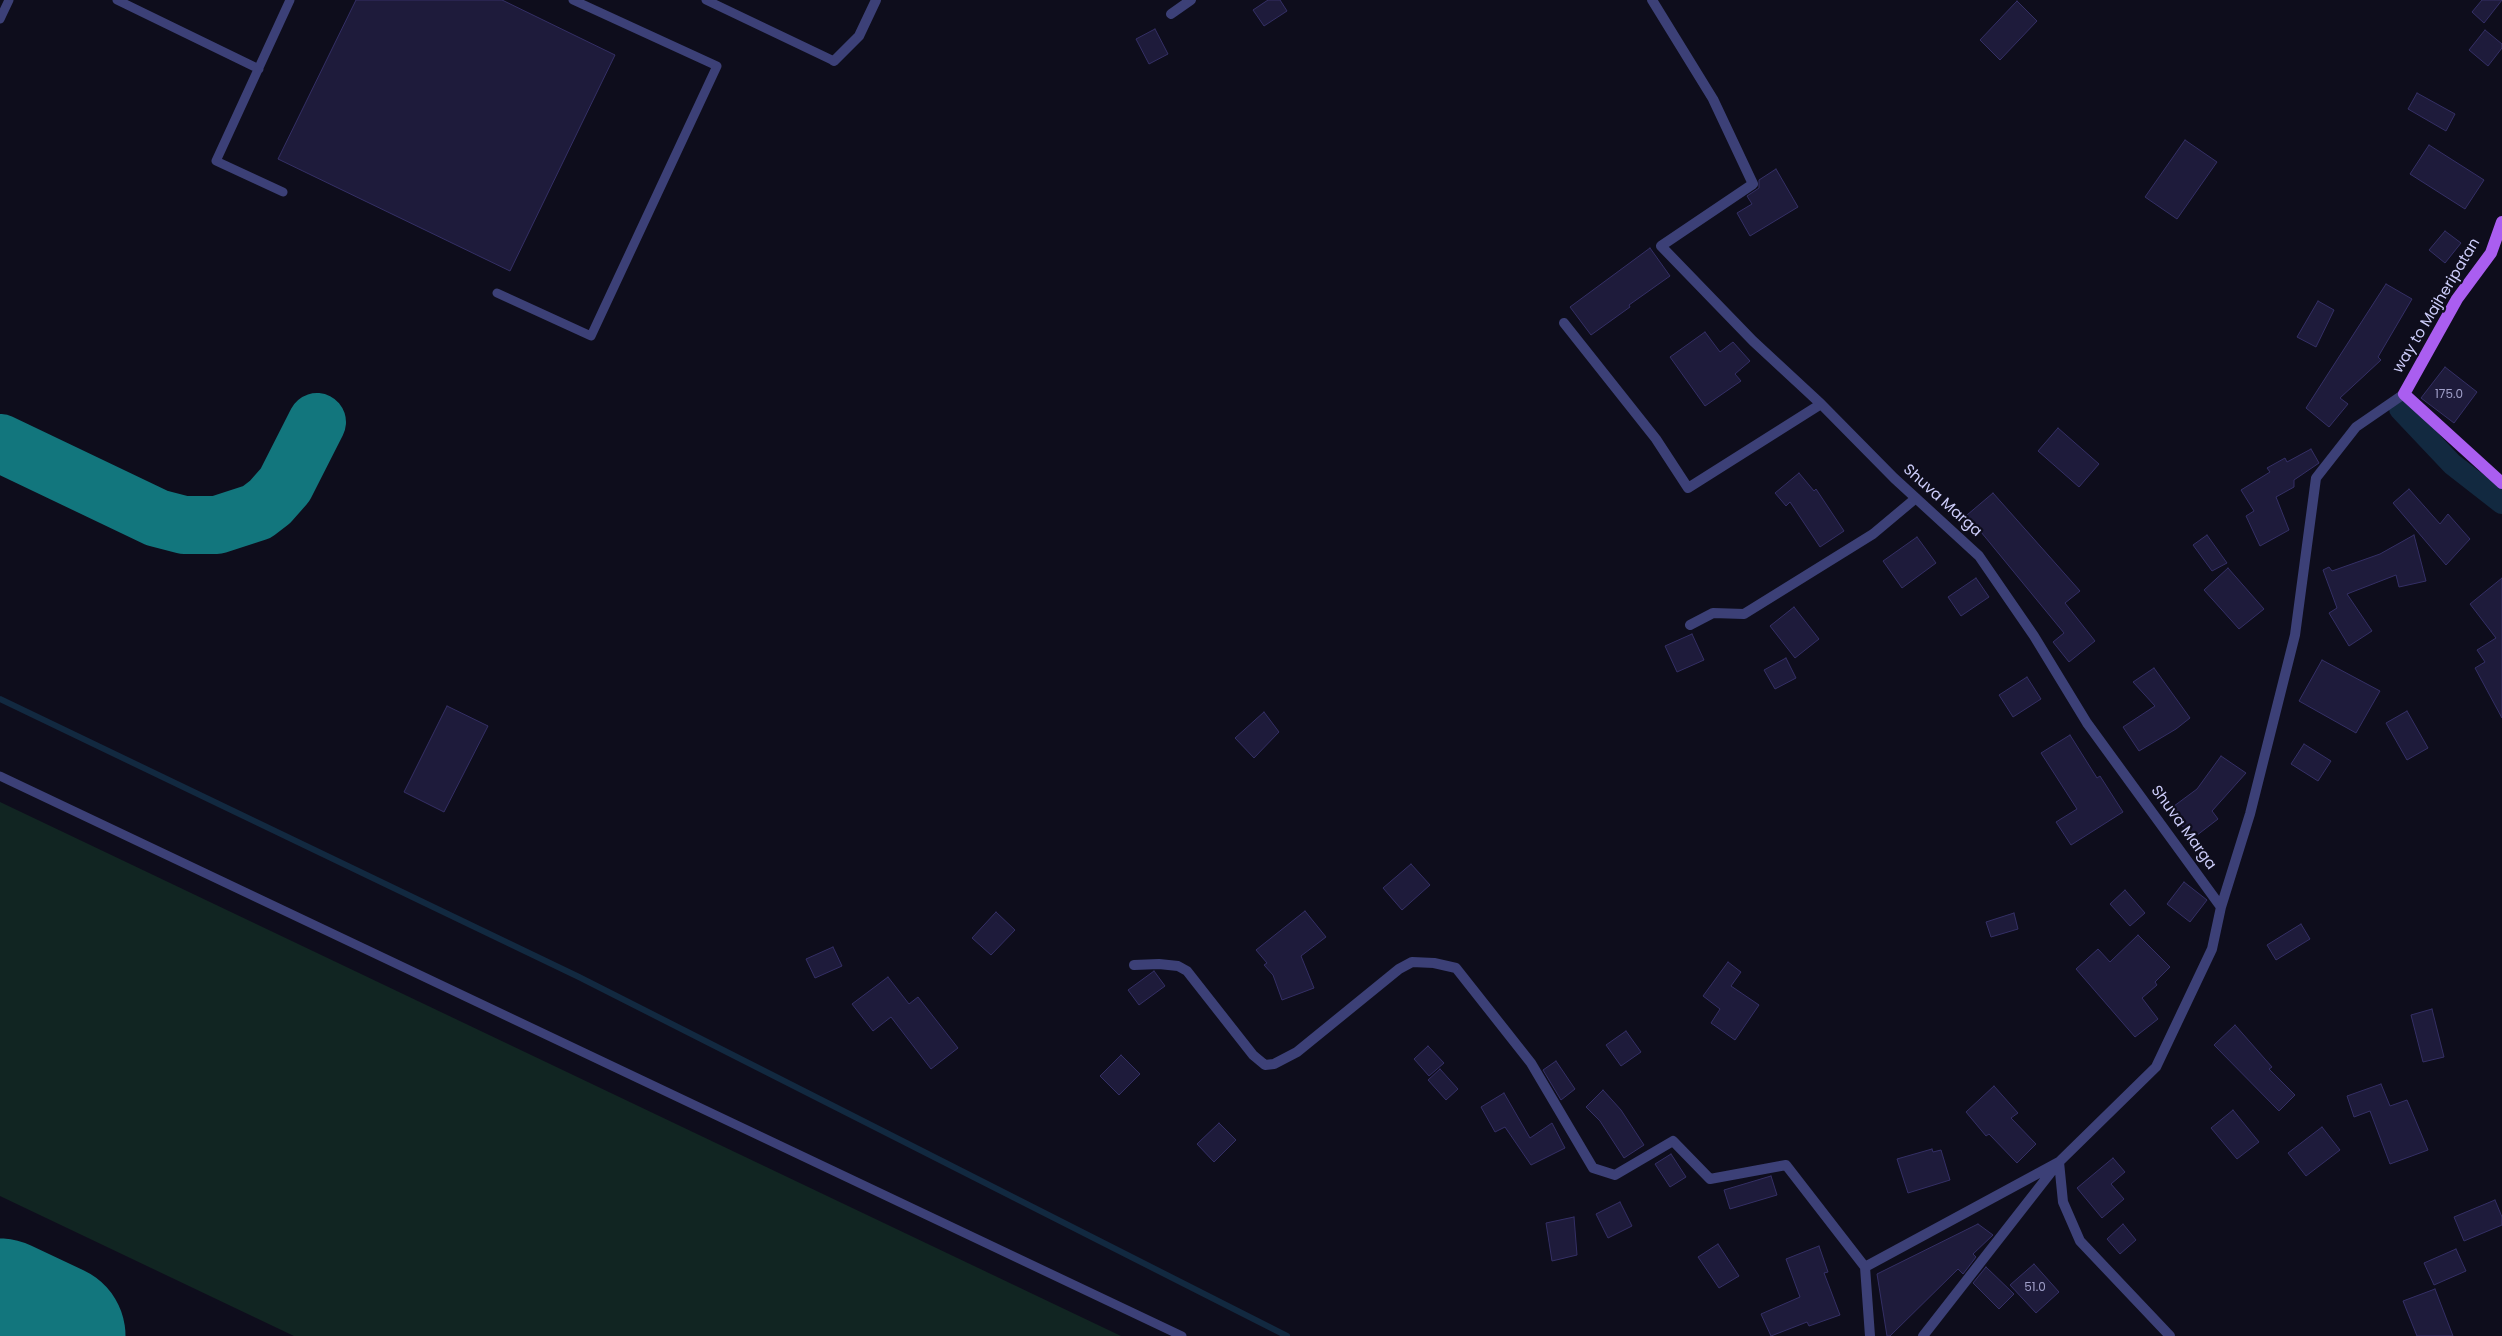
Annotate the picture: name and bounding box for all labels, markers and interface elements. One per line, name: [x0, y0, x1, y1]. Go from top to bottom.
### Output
street label: way to Majheripatan: [2390, 235, 2484, 377]
house number: 175.0: [2435, 388, 2463, 402]
street label: Shuva Marga: [1899, 461, 1985, 541]
street label: Shuva Marga: [2146, 782, 2220, 874]
house number: 51.0: [2024, 1281, 2046, 1295]

